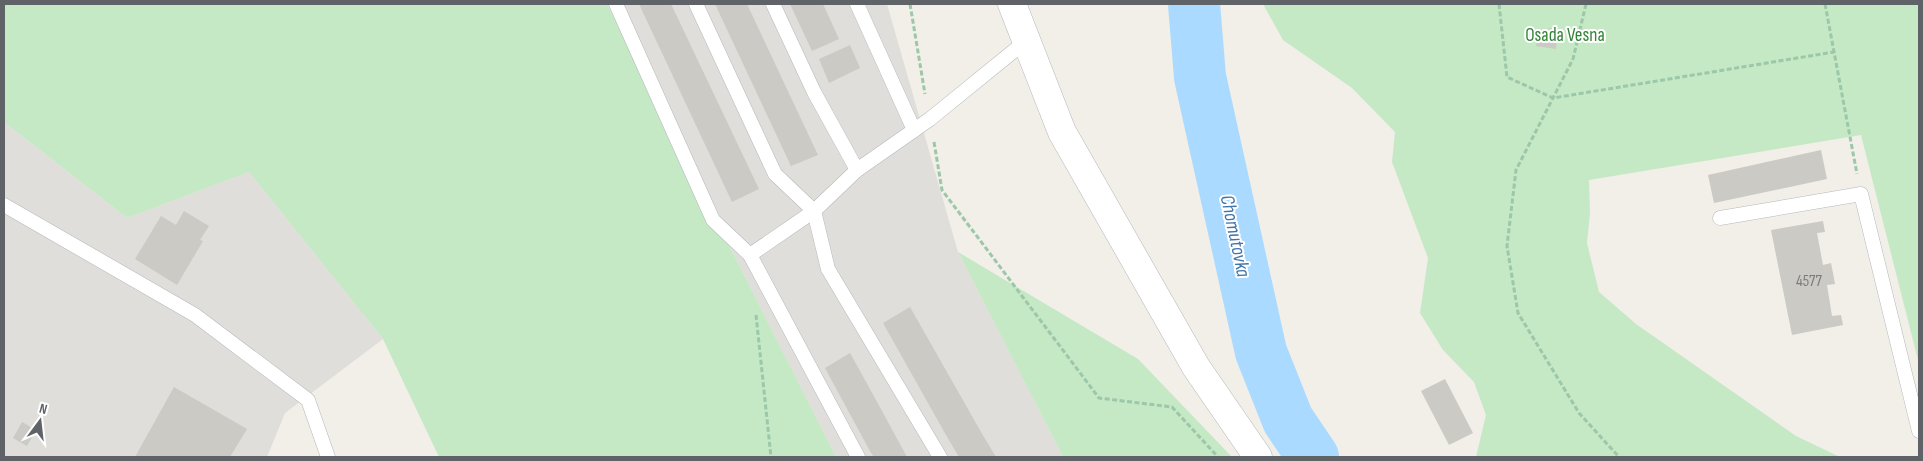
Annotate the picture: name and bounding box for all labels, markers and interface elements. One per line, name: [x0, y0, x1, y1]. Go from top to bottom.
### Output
park label: Osada Vesna: [1525, 24, 1605, 47]
water label: Chomutovka: [1215, 193, 1255, 279]
house number: 4577: [1796, 272, 1823, 291]
north arrow: [15, 396, 65, 446]
text: N: [37, 400, 49, 418]

